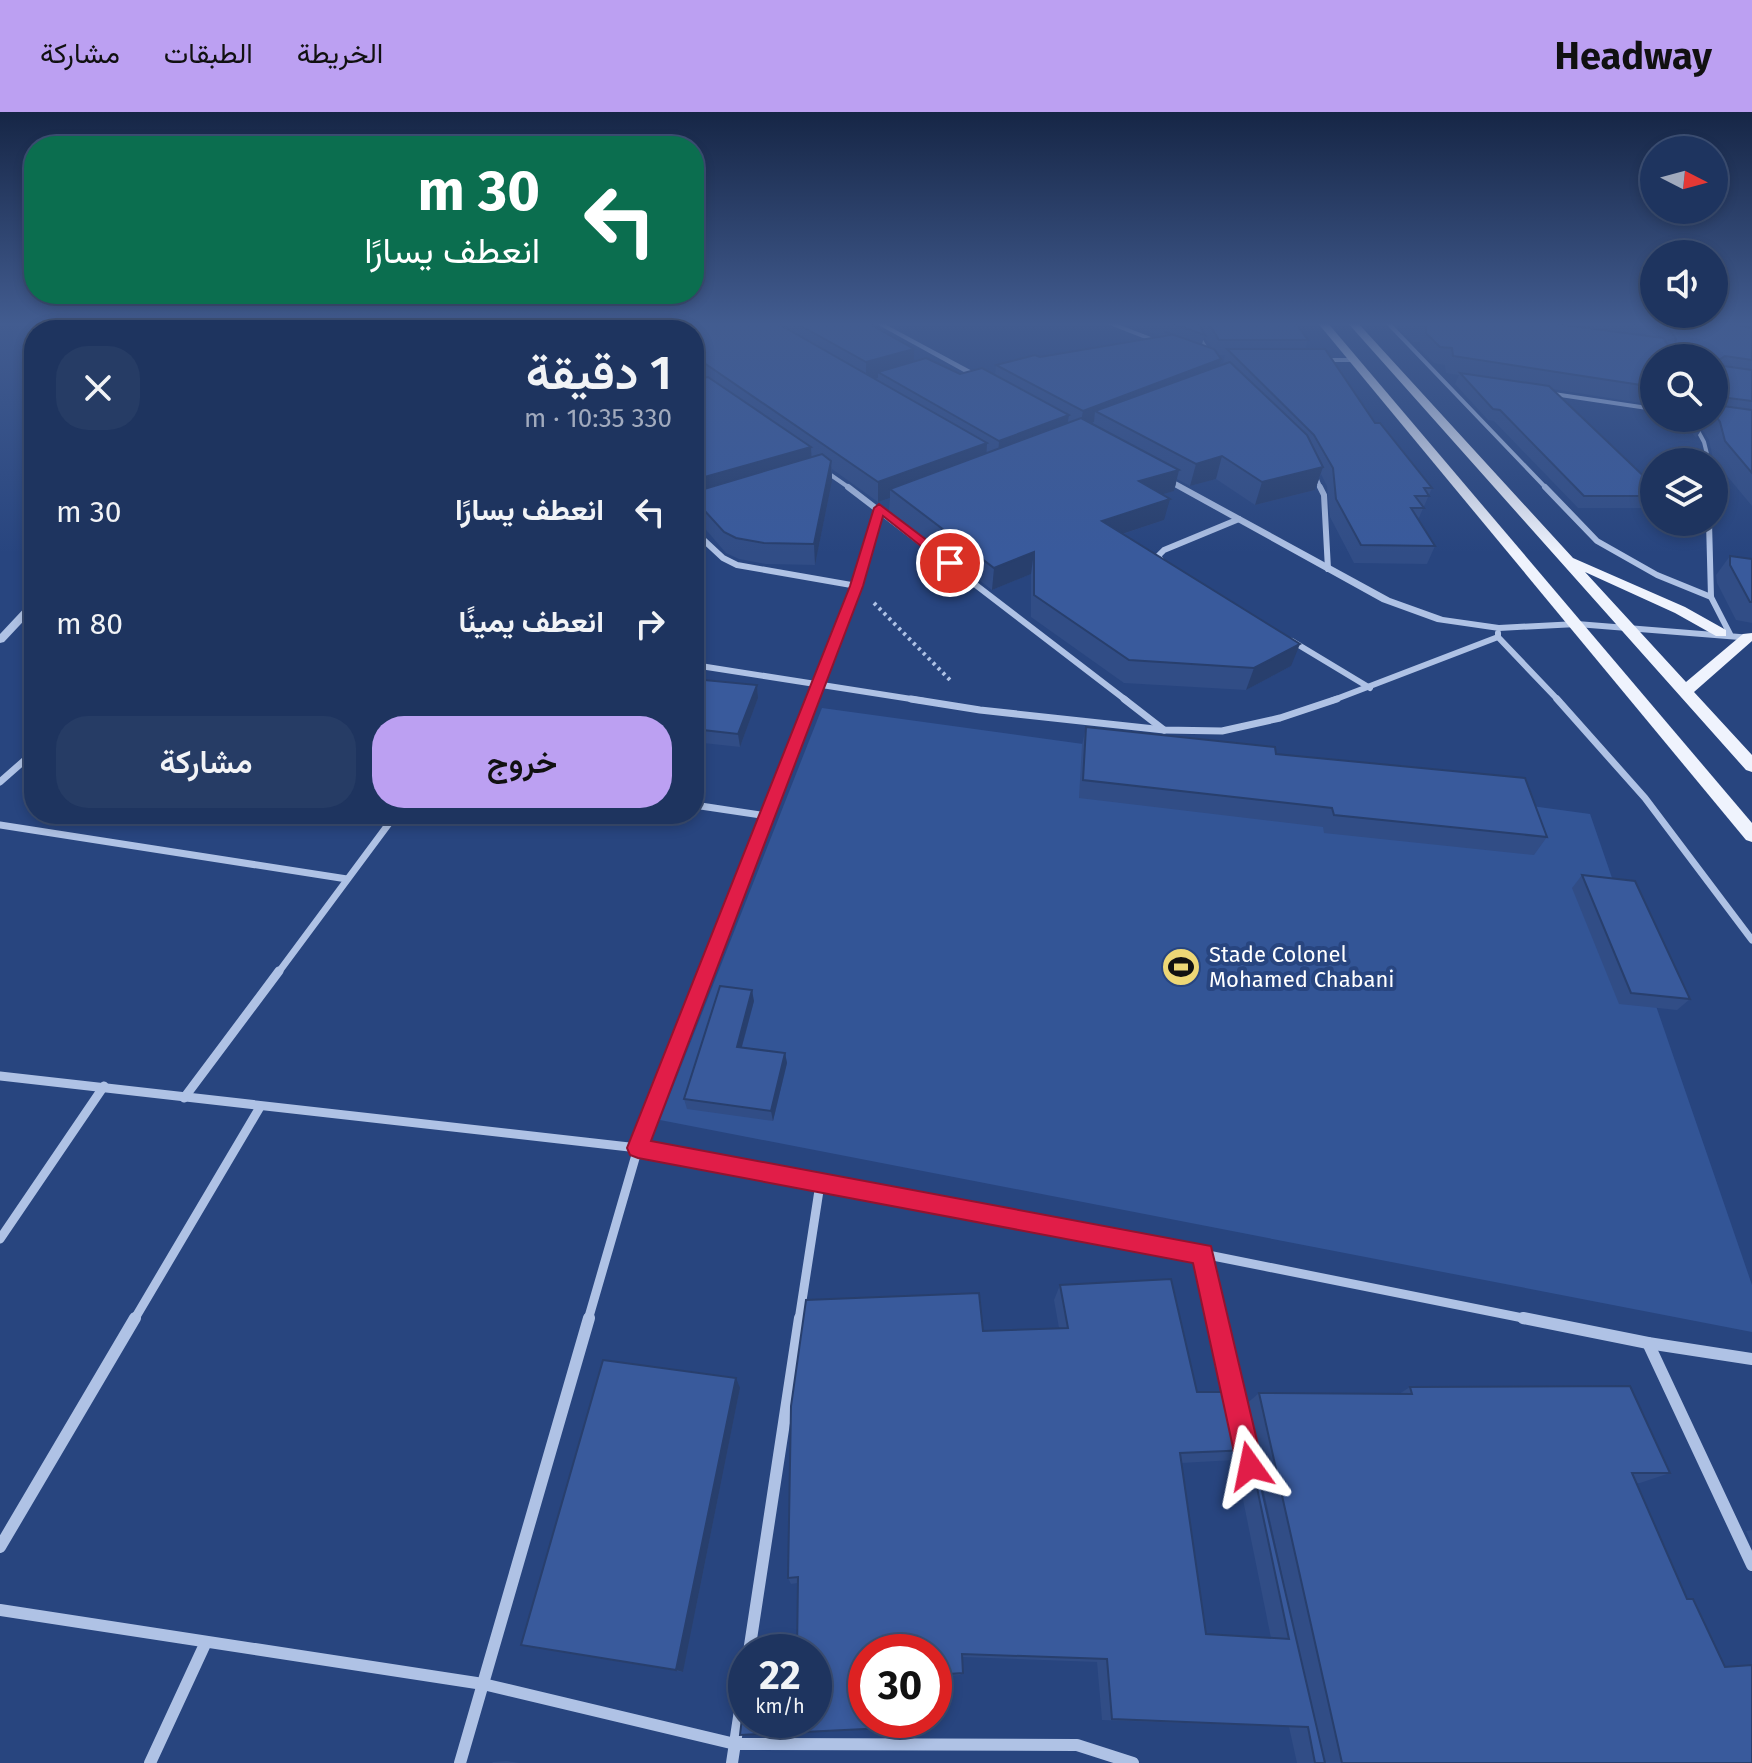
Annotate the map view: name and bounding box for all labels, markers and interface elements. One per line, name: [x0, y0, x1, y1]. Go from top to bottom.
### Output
text: Headway: [1555, 33, 1712, 79]
text: مشاركة: [40, 37, 120, 70]
text: الطبقات: [164, 37, 253, 70]
text: الخريطة: [297, 37, 383, 70]
north arrow: [1640, 136, 1728, 224]
map controls: [1640, 136, 1728, 536]
text: 30 m: [418, 158, 540, 225]
icon: left: [568, 168, 672, 272]
text: انعطف يسارًا: [364, 229, 540, 273]
button: sound: [1640, 240, 1728, 328]
text: 1 دقيقة: [526, 344, 672, 402]
button: search: [1640, 344, 1728, 432]
button: close: [56, 346, 140, 430]
text: 330 m · 10:35: [524, 403, 672, 434]
button: layers: [1640, 448, 1728, 536]
icon: left: [628, 490, 672, 534]
text: انعطف يسارًا: [455, 492, 604, 528]
text: 30 m: [56, 494, 121, 530]
pin: [916, 529, 984, 597]
icon: arrive: [928, 541, 972, 585]
icon: right: [628, 602, 672, 646]
text: انعطف يمينًا: [459, 604, 604, 640]
text: 80 m: [56, 606, 123, 642]
button: مشاركة: [56, 716, 356, 808]
button: خروج: [372, 716, 672, 808]
place label: Stade Colonel Mohamed Chabani: [1209, 941, 1395, 993]
sports icon: Stade Colonel Mohamed Chabani: [1160, 946, 1202, 988]
position arrow: [1208, 1424, 1292, 1508]
speed limit sign: 30: [848, 1634, 952, 1738]
text: 22: [759, 1652, 801, 1700]
text: km/h: [755, 1694, 805, 1718]

